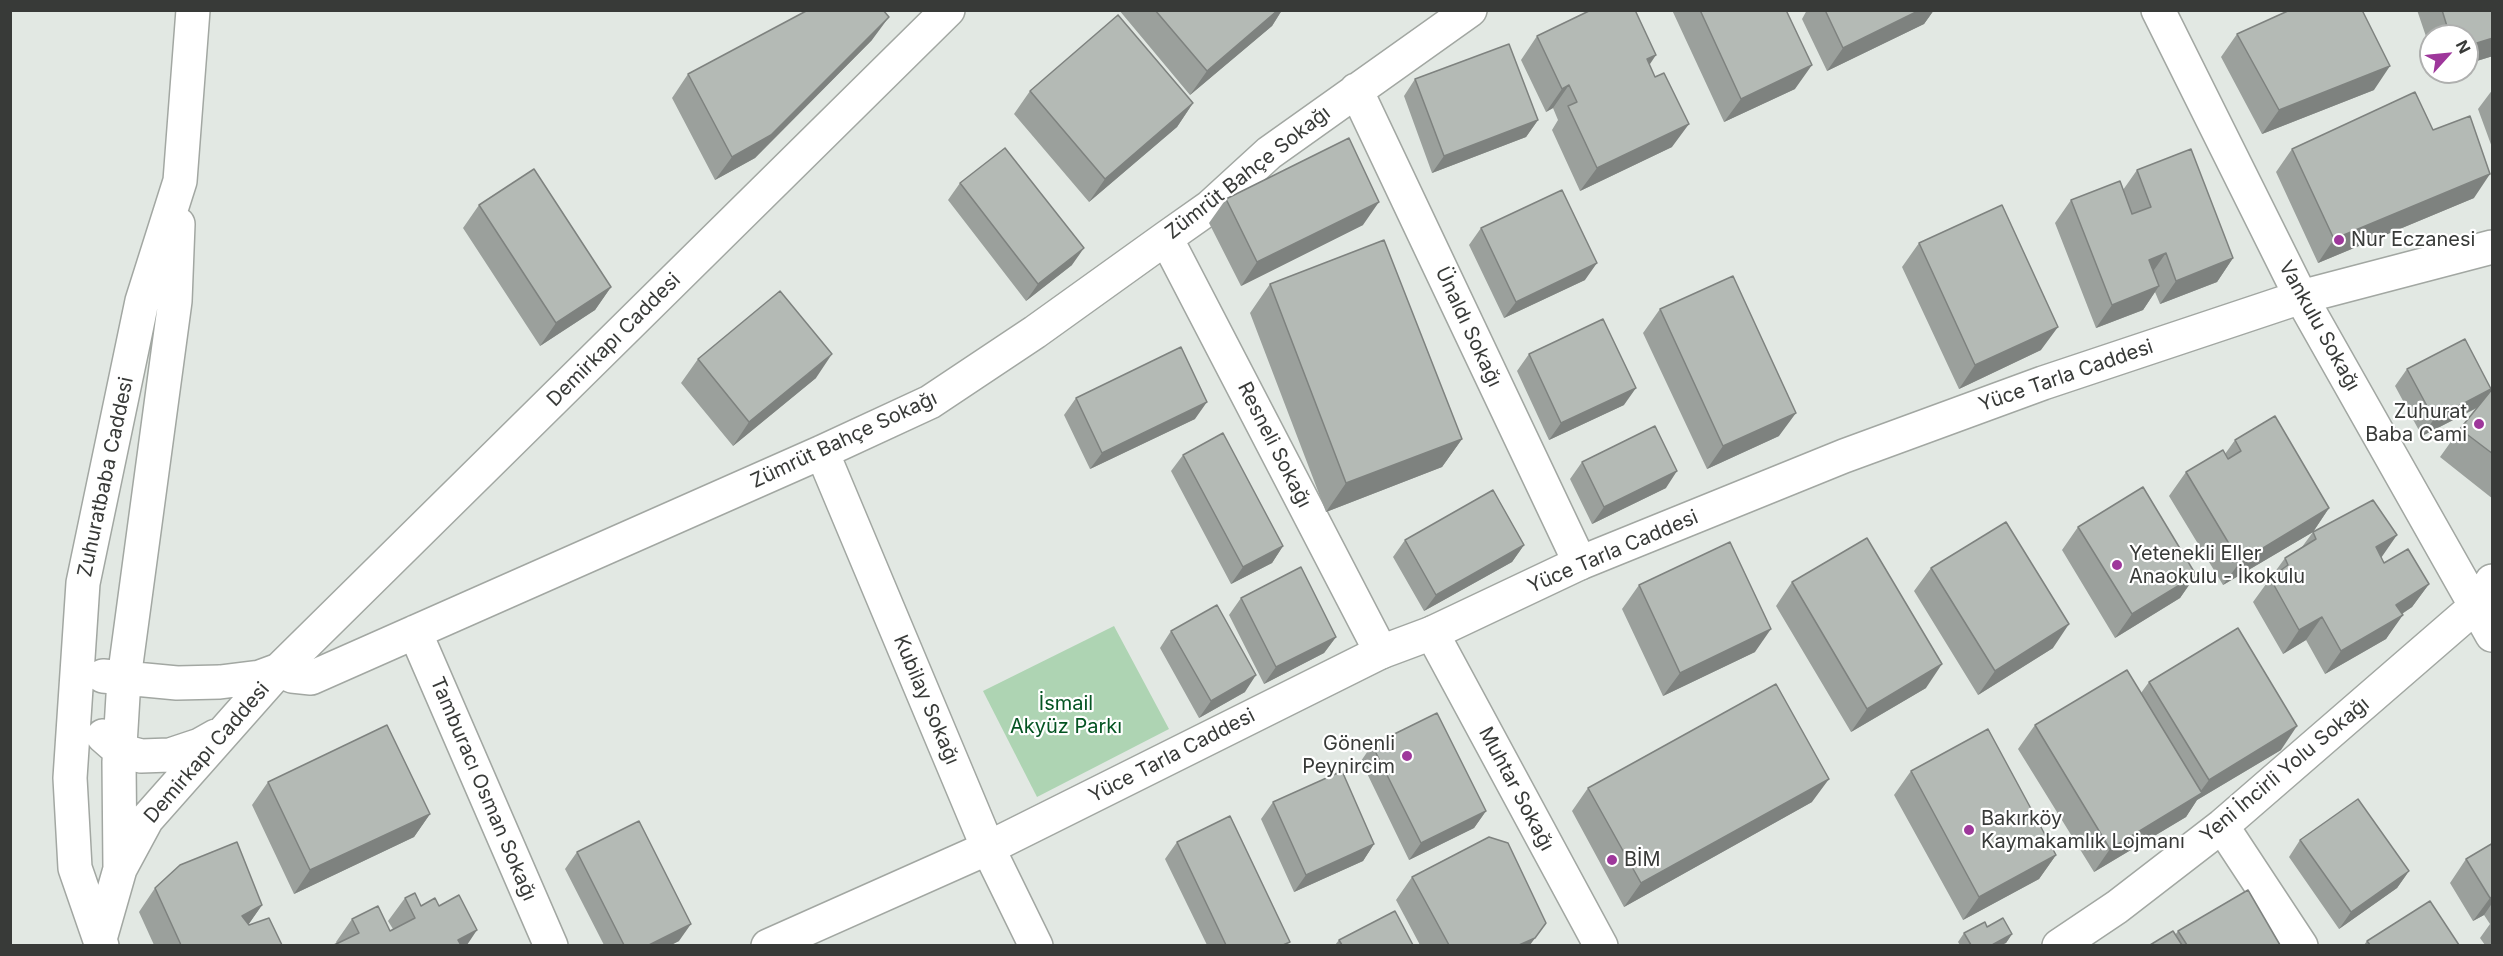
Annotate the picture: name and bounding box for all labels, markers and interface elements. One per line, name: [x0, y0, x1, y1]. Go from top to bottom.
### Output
north arrow: [2419, 24, 2479, 84]
text: N: [2452, 37, 2475, 57]
street label: Zümrüt Bahçe Sokağı: [1161, 101, 1335, 245]
place label: Nur Eczanesi: [2351, 228, 2475, 252]
marker: Nur Eczanesi: [2332, 233, 2346, 247]
street label: Vankulu Sokağı: [2273, 257, 2365, 395]
street label: Ünaldı Sokağı: [1430, 263, 1506, 391]
street label: Demirkapı Caddesi: [542, 268, 686, 412]
street label: Yüce Tarla Caddesi: [1976, 335, 2156, 417]
street label: Zuhuratbaba Caddesi: [73, 375, 139, 579]
street label: Resneli Sokağı: [1232, 378, 1316, 512]
street label: Zümrüt Bahçe Sokağı: [747, 386, 941, 494]
place label: Zuhurat Baba Cami: [2365, 400, 2467, 447]
marker: Zuhurat Baba Cami: [2472, 417, 2486, 431]
street label: Yüce Tarla Caddesi: [1524, 505, 1702, 599]
place label: Yetenekli Eller Anaokulu - İkokulu: [2129, 542, 2305, 589]
marker: Yetenekli Eller Anaokulu - İkokulu: [2110, 558, 2124, 572]
street label: Kubilay Sokağı: [888, 632, 964, 768]
street label: Tamburacı Osman Sokağı: [425, 673, 541, 905]
street label: Demirkapı Caddesi: [139, 678, 275, 828]
park label: İsmail Akyüz Parkı: [1010, 692, 1122, 739]
street label: Yeni İncirli Yolu Sokağı: [2196, 692, 2374, 848]
street label: Yüce Tarla Caddesi: [1085, 704, 1259, 808]
street label: Muhtar Sokağı: [1473, 723, 1559, 855]
place label: Gönenli Peynircim: [1302, 732, 1395, 779]
marker: Gönenli Peynircim: [1400, 749, 1414, 763]
place label: Bakırköy Kaymakamlık Lojmanı: [1981, 807, 2185, 854]
marker: Bakırköy Kaymakamlık Lojmanı: [1962, 823, 1976, 837]
place label: BİM: [1624, 848, 1661, 872]
marker: BİM: [1605, 853, 1619, 867]

